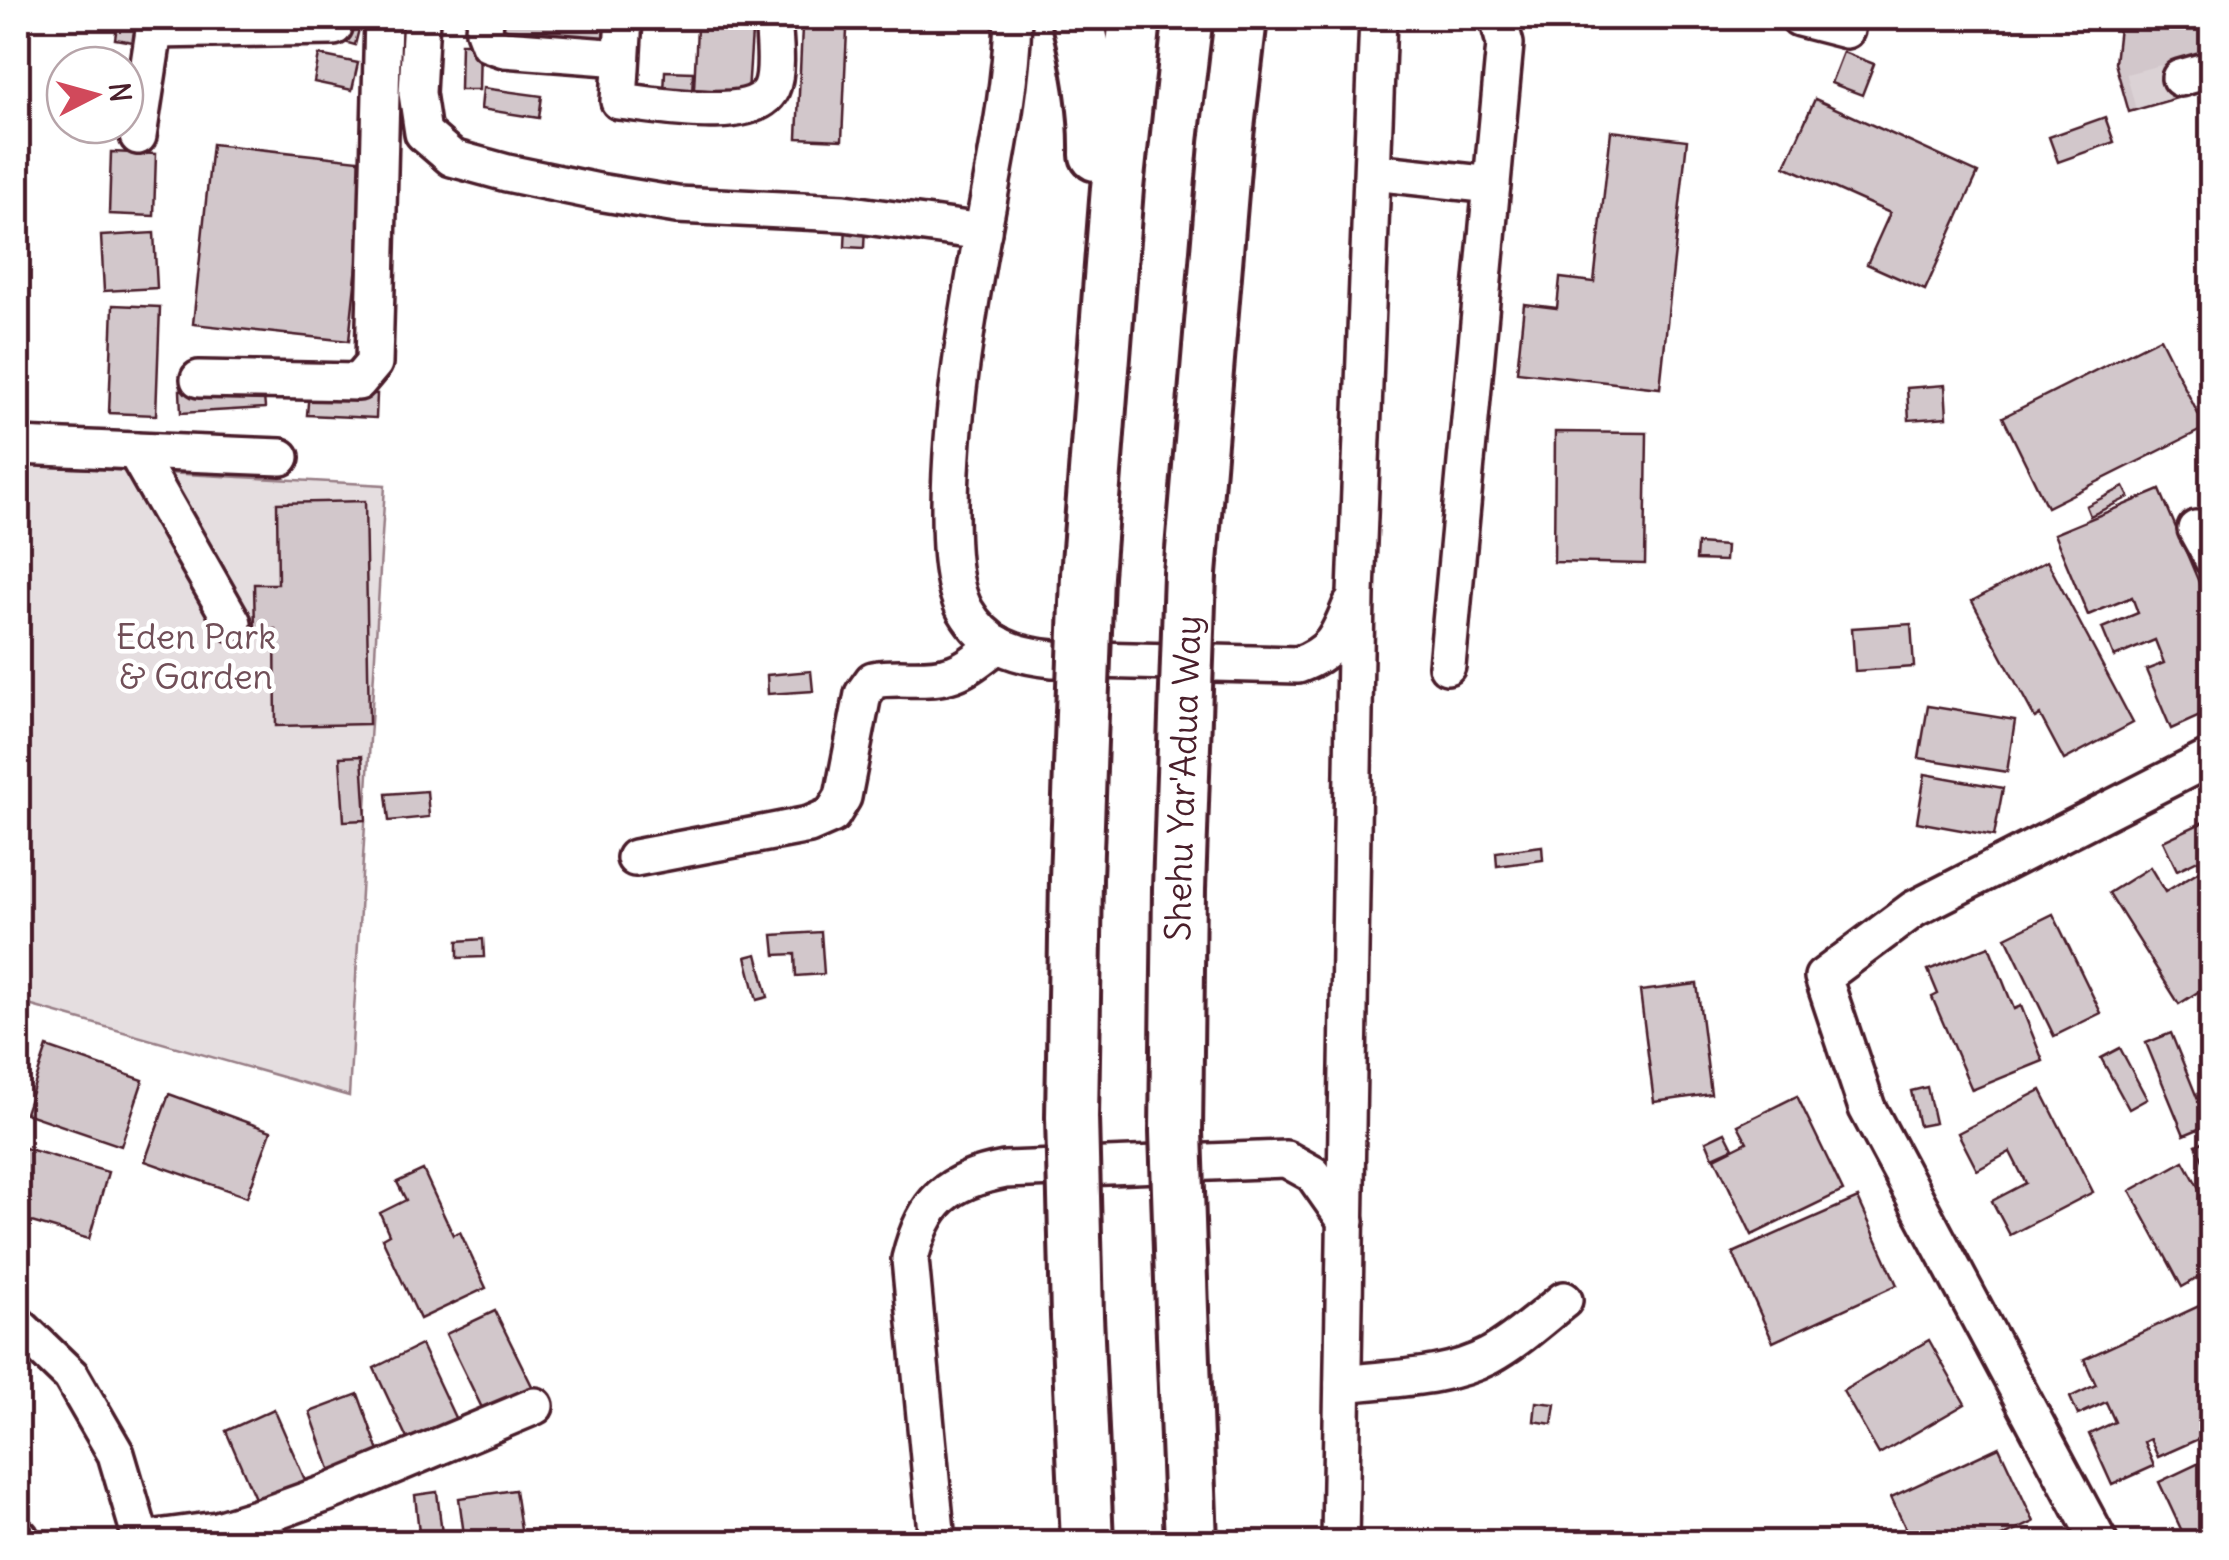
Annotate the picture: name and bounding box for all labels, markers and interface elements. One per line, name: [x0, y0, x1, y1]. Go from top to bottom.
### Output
north arrow: [45, 45, 145, 145]
text: N: [101, 81, 139, 104]
park label: Eden Park & Garden: [116, 614, 276, 698]
street label: Shehu Yar'Adua Way: [1155, 614, 1210, 941]

